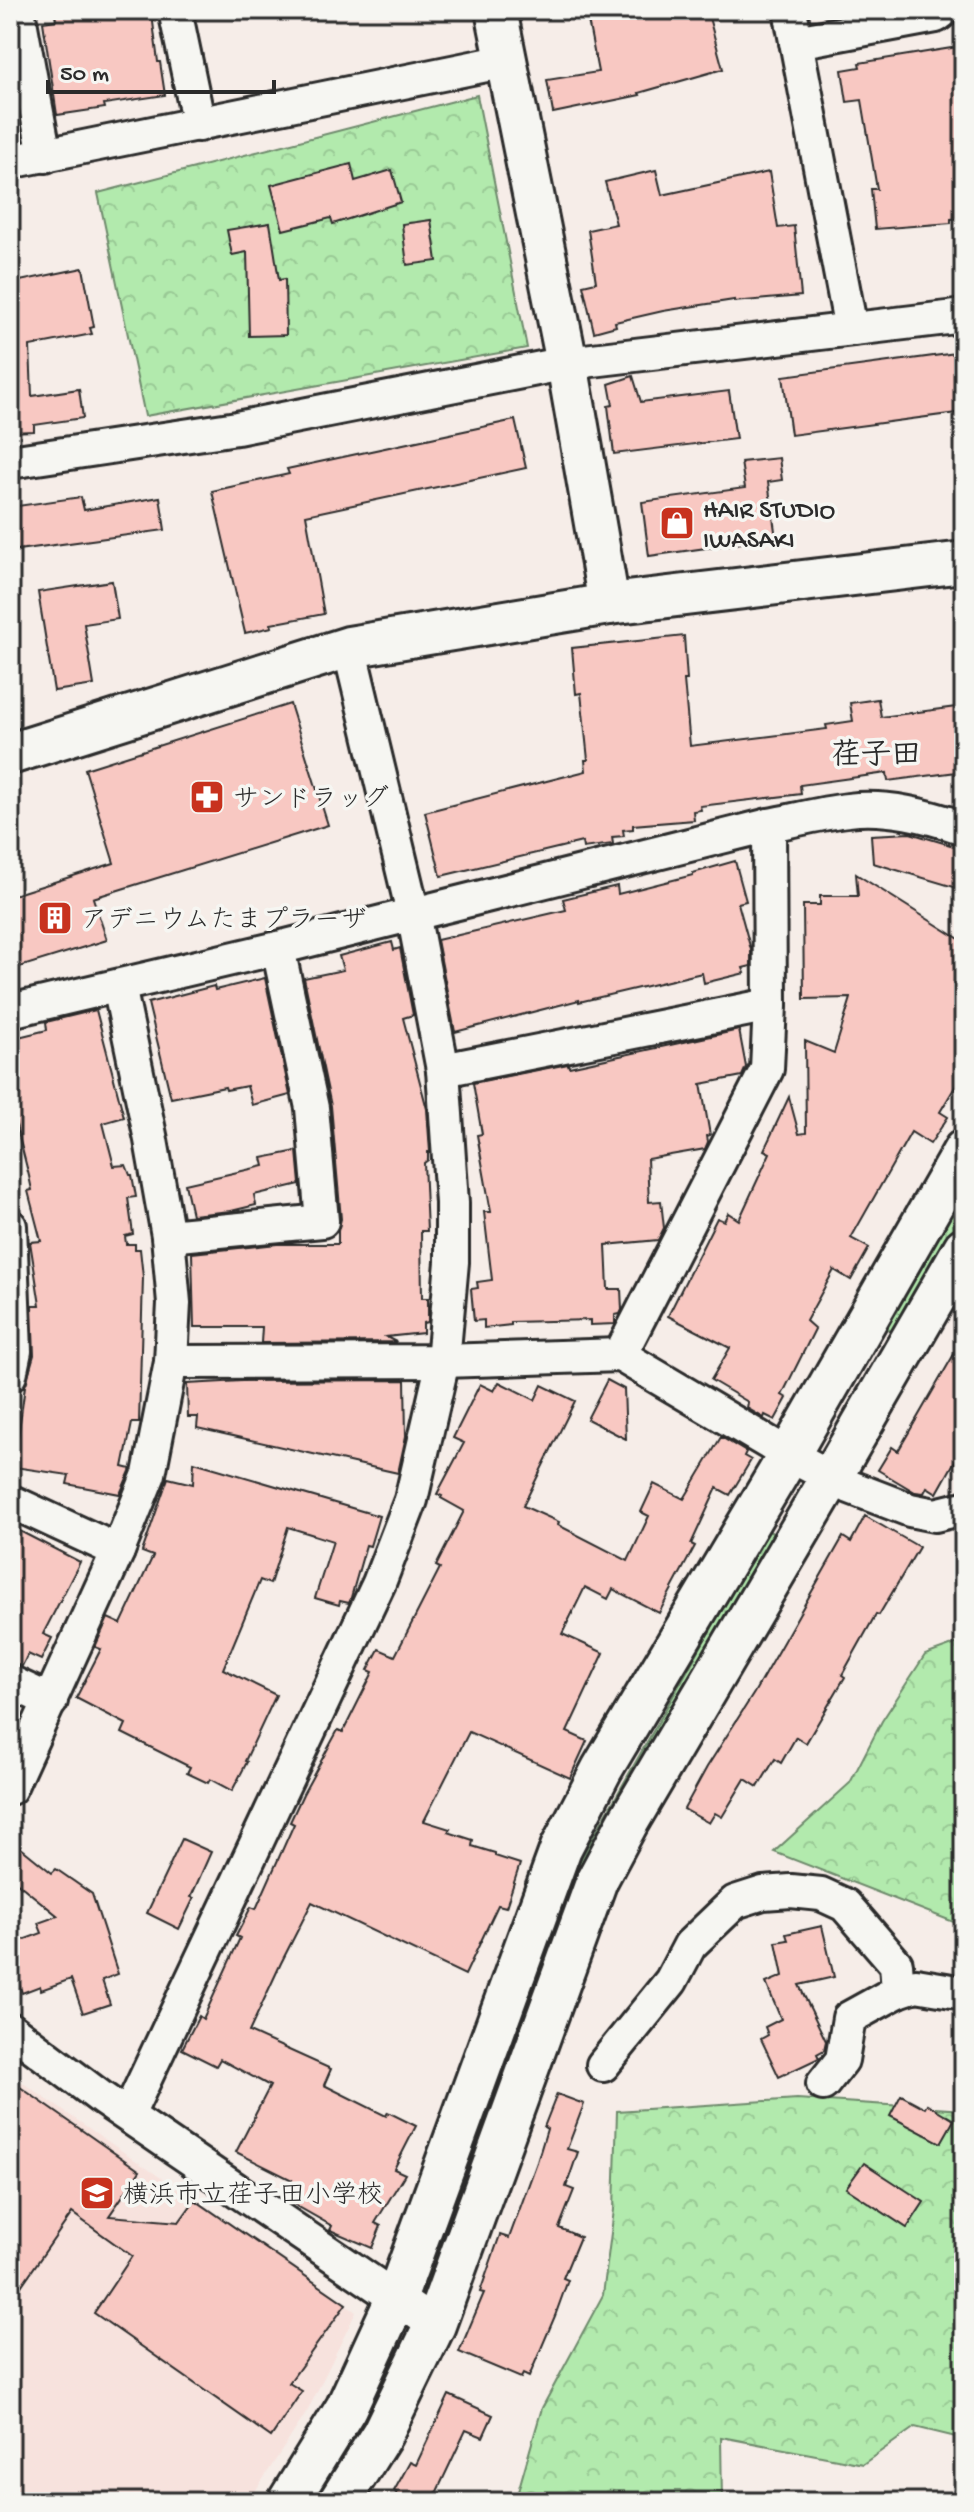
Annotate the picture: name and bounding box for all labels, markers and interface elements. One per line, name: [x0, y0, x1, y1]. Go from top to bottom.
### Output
scale bar: [48, 44, 274, 94]
text: 50 m: [60, 61, 109, 90]
place label: HAIR STUDIO IWASAKI: [703, 497, 835, 558]
shop icon: HAIR STUDIO IWASAKI: [658, 504, 696, 542]
district label: 荏子田: [831, 738, 921, 775]
pharmacy icon: サンドラッグ: [188, 778, 226, 816]
place label: サンドラッグ: [233, 784, 389, 817]
building icon: アデニウムたまプラーザ: [36, 899, 74, 937]
place label: アデニウムたまプラーザ: [81, 906, 367, 938]
school or university icon: 横浜市立荏子田小学校: [78, 2174, 116, 2212]
place label: 横浜市立荏子田小学校: [123, 2181, 383, 2213]

